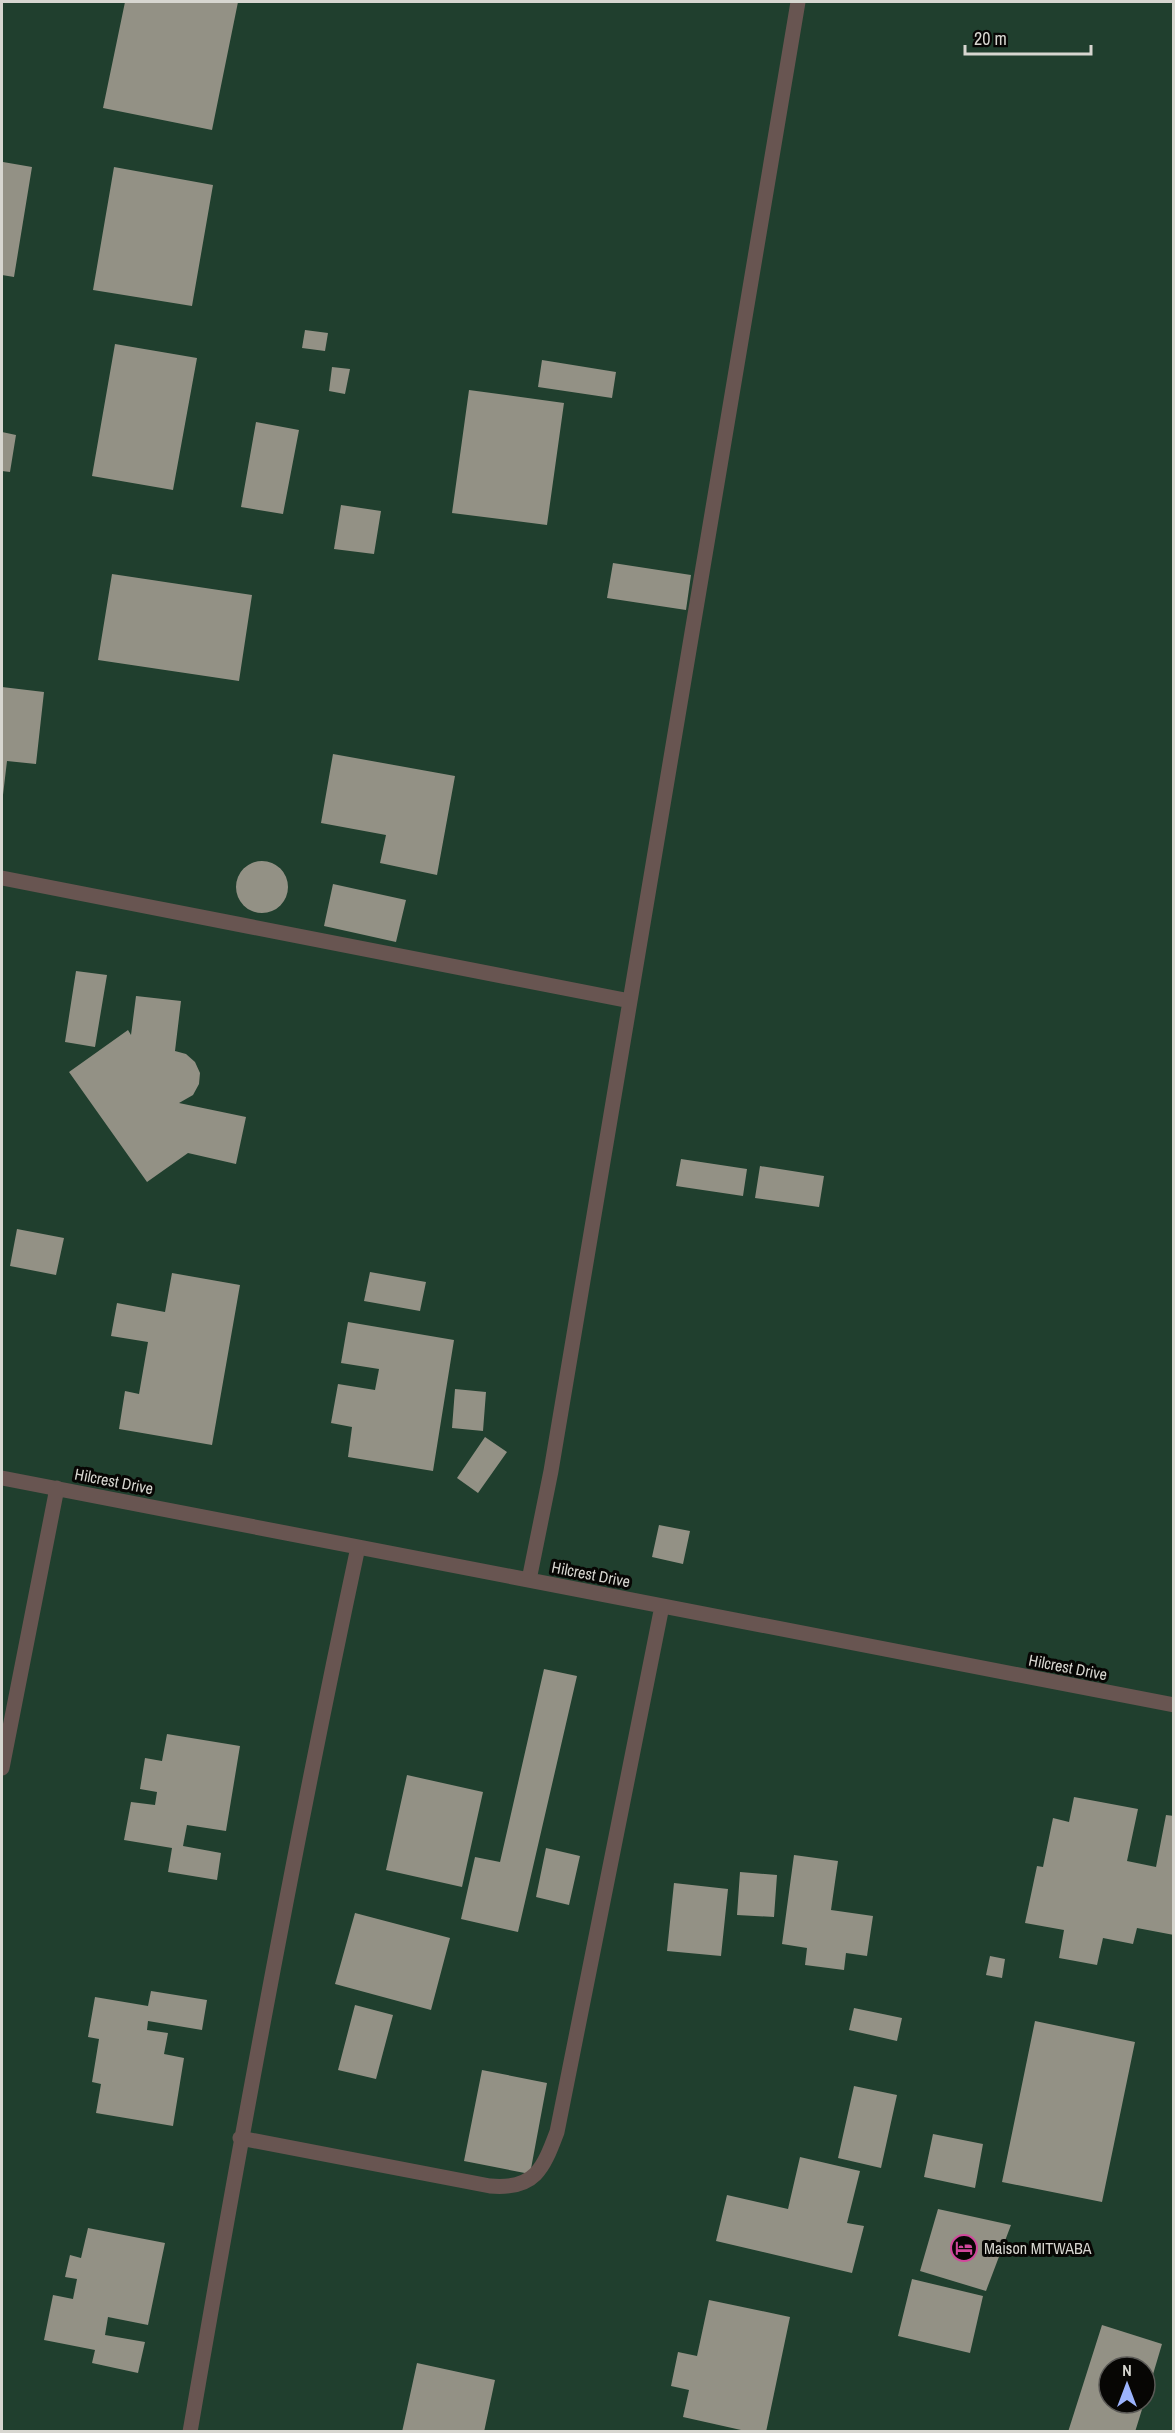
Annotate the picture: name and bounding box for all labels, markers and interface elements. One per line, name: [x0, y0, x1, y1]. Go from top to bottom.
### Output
scale bar: [965, 18, 1091, 56]
text: 20 m: [974, 26, 1007, 51]
street label: Hilcrest Drive: [73, 1463, 155, 1499]
street label: Hilcrest Drive: [550, 1556, 632, 1592]
street label: Hilcrest Drive: [1027, 1649, 1109, 1685]
hotel icon: Maison MITWABA: [949, 2233, 979, 2263]
place label: Maison MITWABA: [984, 2237, 1092, 2259]
north arrow: [1097, 2355, 1157, 2415]
text: N: [1122, 2359, 1132, 2381]

